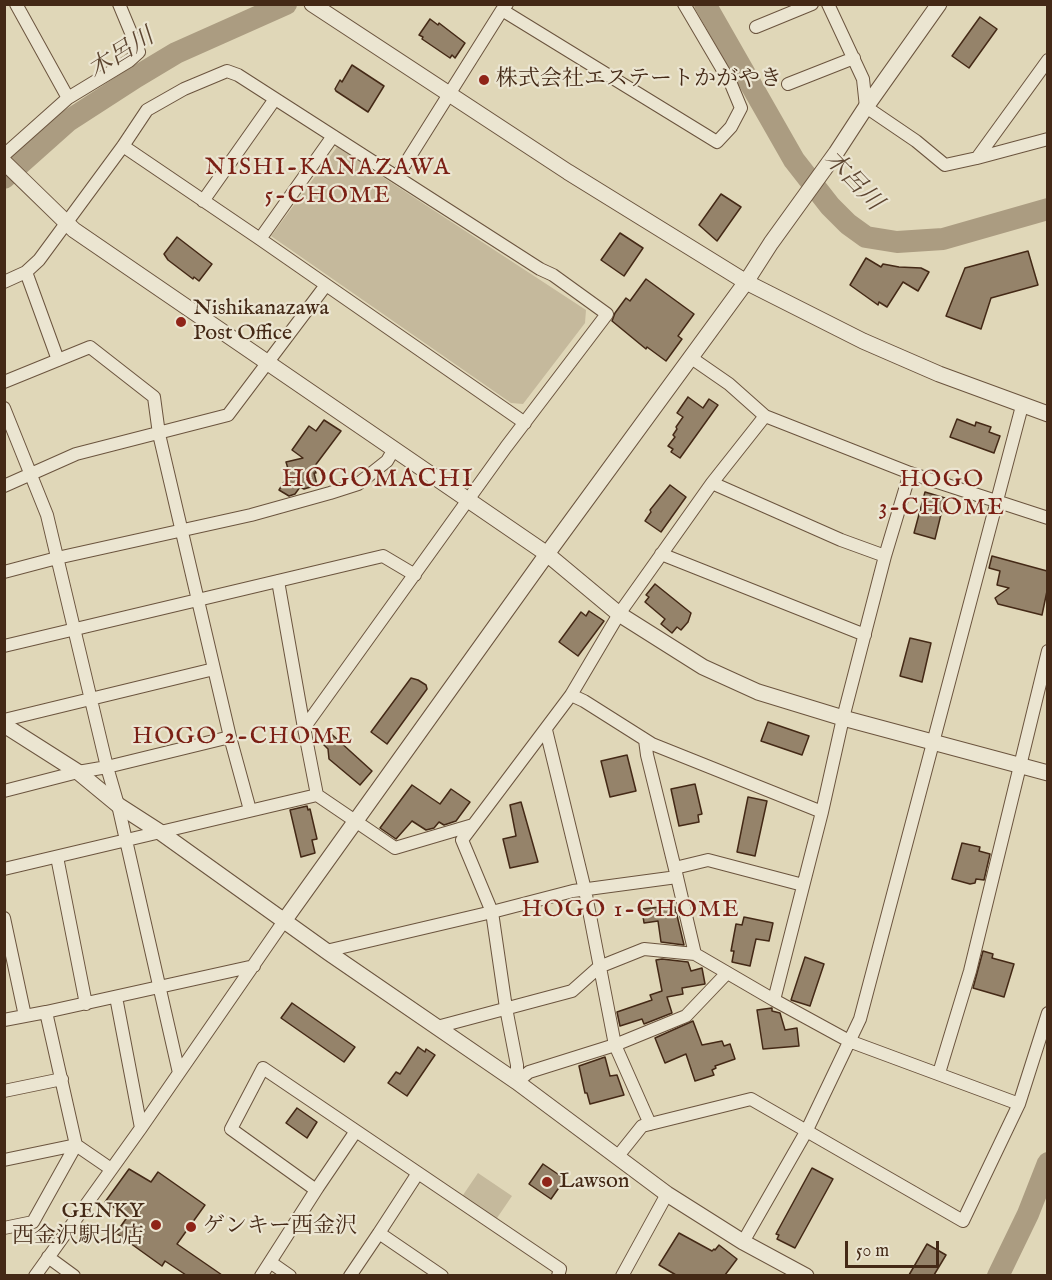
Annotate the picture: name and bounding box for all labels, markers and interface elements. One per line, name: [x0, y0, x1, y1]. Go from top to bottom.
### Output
water label: 木呂川: [84, 24, 160, 86]
place label: 株式会社エステートかがやき: [496, 67, 782, 93]
marker: 株式会社エステートかがやき: [477, 73, 491, 87]
water label: 木呂川: [817, 146, 887, 218]
district label: NISHI-KANAZAWA 5-CHOME: [205, 155, 451, 211]
place label: Nishikanazawa Post Office: [193, 296, 329, 348]
marker: Nishikanazawa Post Office: [174, 315, 188, 329]
district label: HOGOMACHI: [282, 465, 474, 497]
district label: HOGO 3-CHOME: [878, 467, 1006, 523]
district label: HOGO 2-CHOME: [132, 724, 354, 752]
district label: HOGO 1-CHOME: [522, 897, 740, 925]
place label: Lawson: [559, 1169, 630, 1195]
marker: Lawson: [540, 1175, 554, 1189]
place label: GENKY 西金沢駅北店: [12, 1199, 144, 1250]
place label: ゲンキー西金沢: [203, 1214, 357, 1240]
marker: GENKY 西金沢駅北店: [149, 1218, 163, 1232]
marker: ゲンキー西金沢: [184, 1220, 198, 1234]
scale bar: [848, 1229, 942, 1267]
text: 50 m: [856, 1240, 889, 1263]

